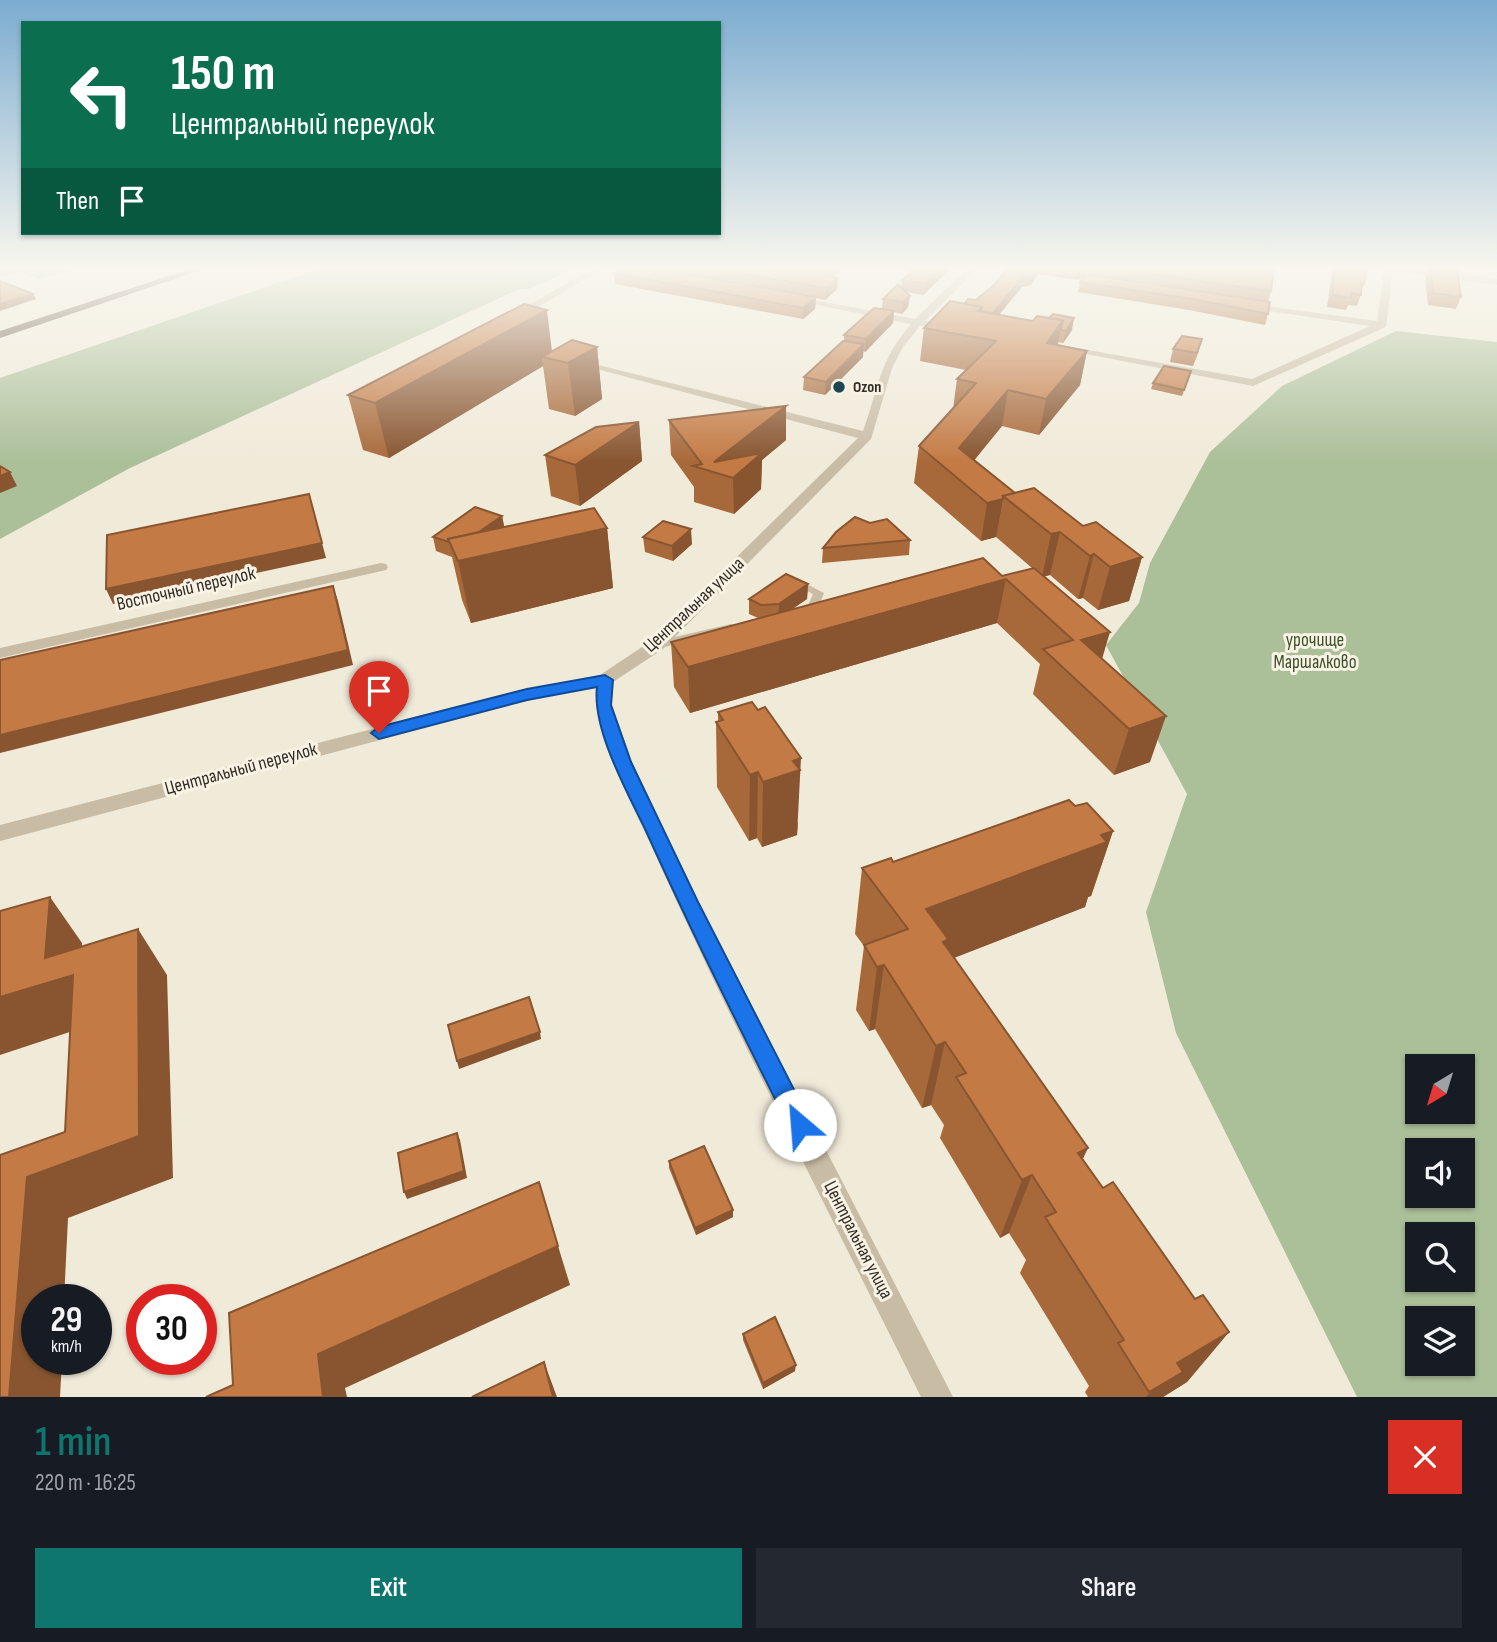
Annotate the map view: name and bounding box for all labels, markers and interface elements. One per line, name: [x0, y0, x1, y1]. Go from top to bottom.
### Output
text: 150 m: [171, 45, 275, 104]
icon: left: [56, 49, 147, 140]
text: Центральный переулок: [171, 105, 435, 144]
icon: arrive: [113, 182, 151, 220]
text: Then: [56, 186, 99, 217]
place label: Ozon: [853, 378, 881, 397]
marker: Ozon: [831, 379, 847, 395]
street label: Центральная улица: [639, 552, 749, 658]
street label: Восточный переулок: [114, 562, 258, 616]
park label: урочище Маршалково: [1273, 629, 1357, 674]
pin: [349, 661, 409, 733]
icon: arrive: [360, 672, 398, 710]
street label: Центральный переулок: [162, 737, 320, 800]
north arrow: [1405, 1054, 1475, 1124]
map controls: [1405, 1054, 1475, 1376]
position arrow: [763, 1088, 837, 1162]
button: sound: [1405, 1138, 1475, 1208]
street label: Центральная улица: [818, 1177, 898, 1303]
button: search: [1405, 1222, 1475, 1292]
speed limit sign: 30: [126, 1284, 217, 1375]
text: 29: [51, 1299, 82, 1342]
button: layers: [1405, 1306, 1475, 1376]
text: km/h: [51, 1336, 82, 1357]
text: 1 min: [35, 1417, 111, 1468]
button: close: [1388, 1420, 1462, 1494]
text: 220 m · 16:25: [35, 1469, 136, 1497]
button: Exit: [35, 1548, 742, 1628]
button: Share: [756, 1548, 1462, 1628]

